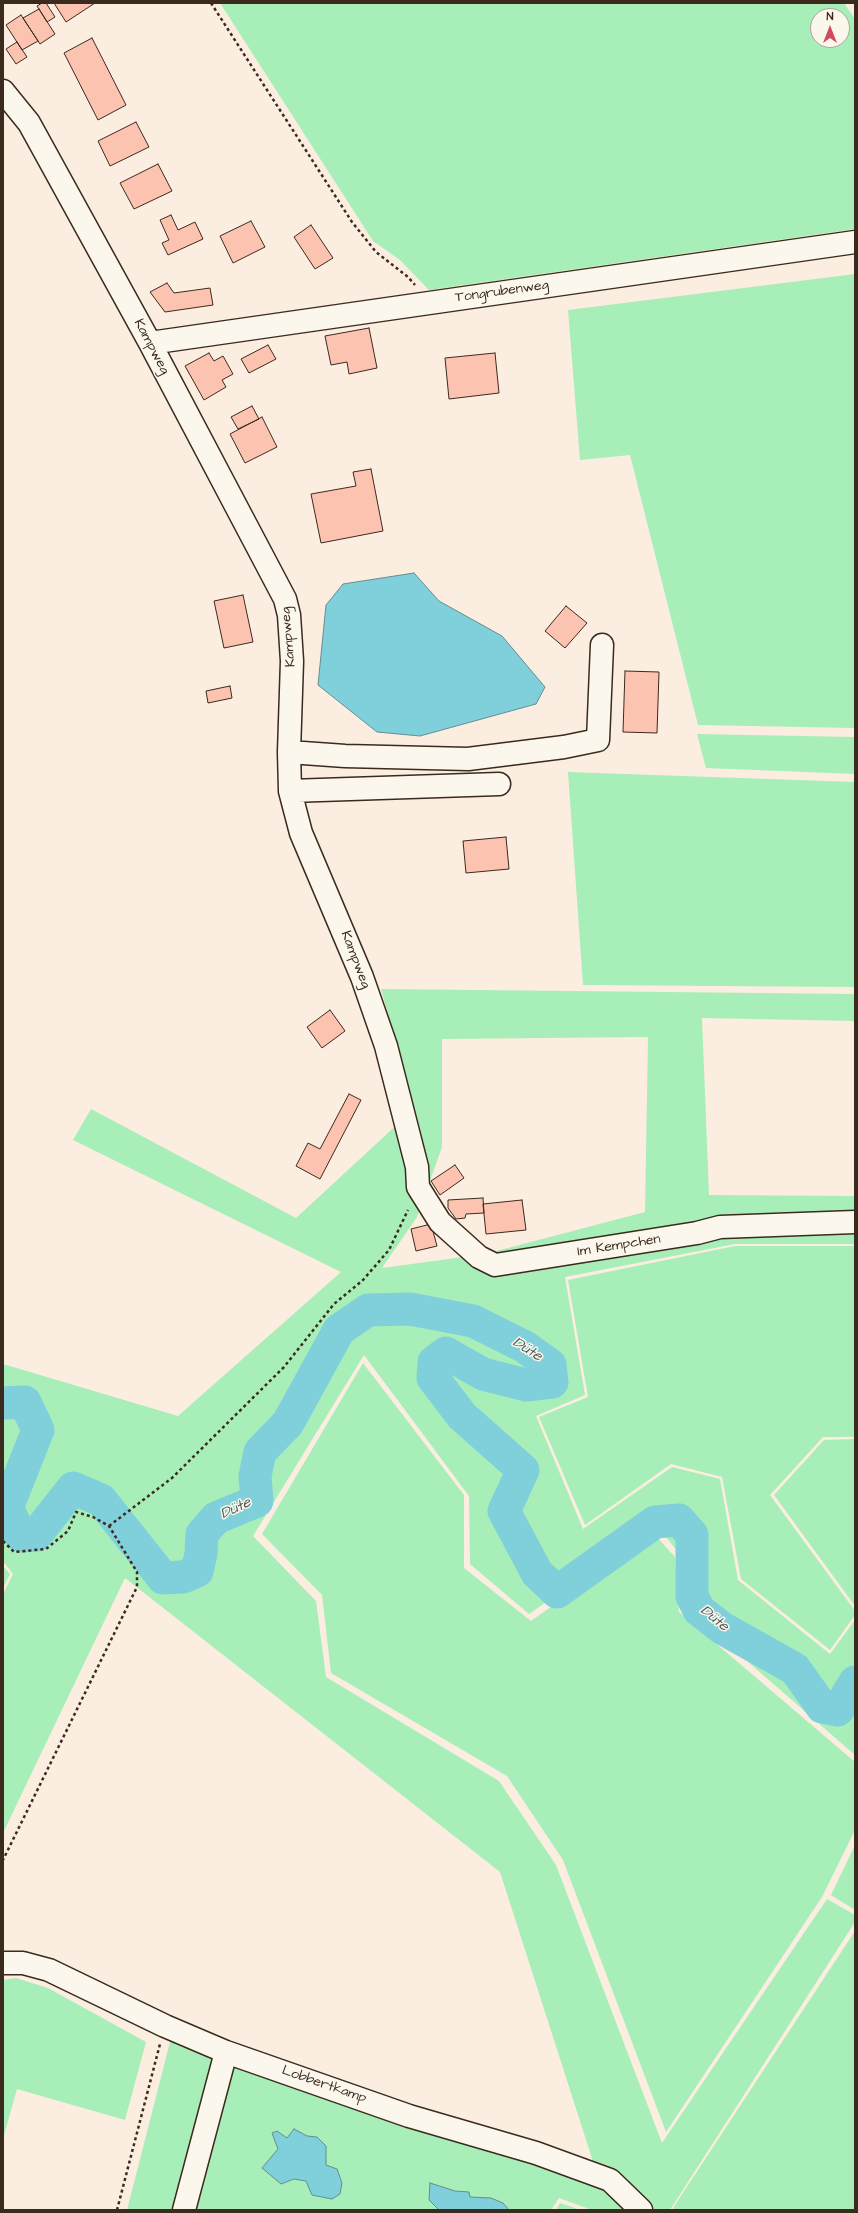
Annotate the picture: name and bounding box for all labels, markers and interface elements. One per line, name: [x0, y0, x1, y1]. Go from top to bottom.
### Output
north arrow: [810, 8, 850, 48]
text: N: [827, 9, 833, 24]
street label: Tongrubenweg: [454, 277, 550, 307]
street label: Kampweg: [129, 316, 173, 378]
street label: Kampweg: [278, 606, 300, 668]
street label: Kampweg: [336, 929, 374, 991]
street label: Im Kempchen: [576, 1231, 662, 1261]
water label: Düte: [509, 1334, 545, 1366]
water label: Düte: [218, 1494, 254, 1524]
water label: Düte: [696, 1602, 732, 1636]
street label: Lobbertkamp: [279, 2063, 369, 2107]

